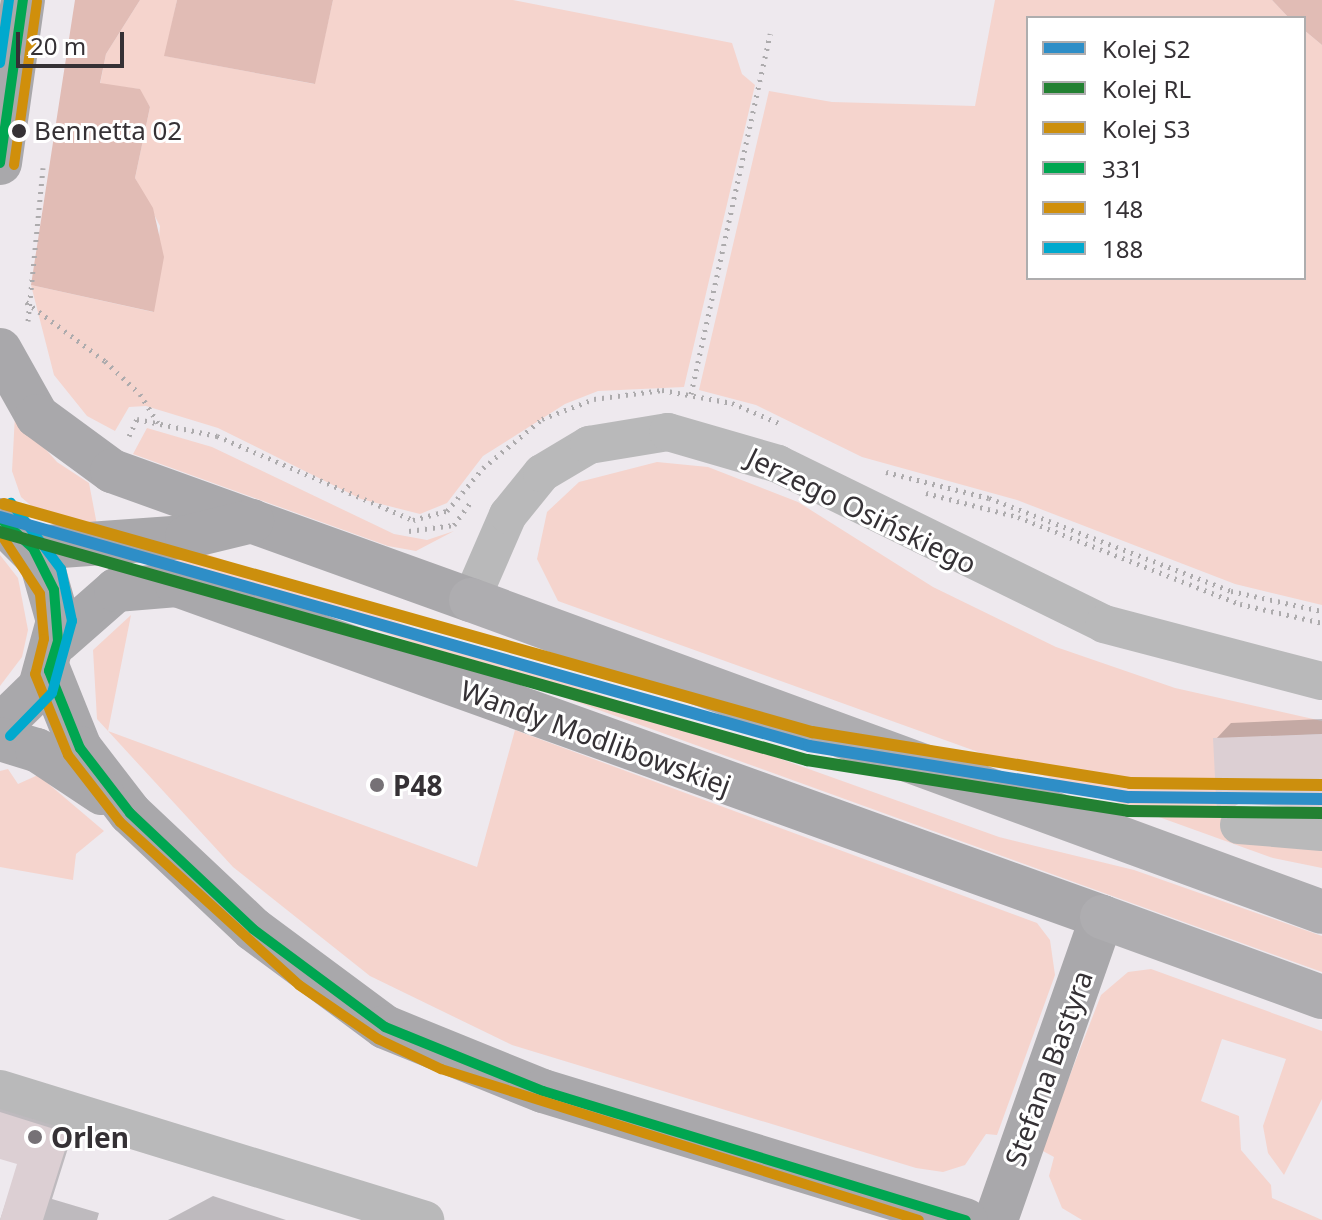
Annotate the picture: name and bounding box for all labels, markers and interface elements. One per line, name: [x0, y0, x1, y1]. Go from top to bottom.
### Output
scale bar: [20, 16, 128, 66]
legend: [1026, 16, 1306, 280]
text: 20 m: [30, 29, 86, 62]
text: Kolej S2: [1102, 32, 1190, 65]
text: Kolej RL: [1102, 72, 1191, 105]
text: Kolej S3: [1102, 112, 1190, 145]
place label: Bennetta 02: [34, 115, 182, 147]
marker: Bennetta 02: [11, 123, 27, 139]
text: 331: [1102, 152, 1143, 185]
text: 148: [1102, 192, 1143, 225]
text: 188: [1102, 232, 1143, 265]
street label: Jerzego Osińskiego: [742, 440, 982, 580]
street label: Wandy Modlibowskiej: [456, 672, 736, 802]
place label: P48: [393, 768, 442, 802]
marker: P48: [368, 776, 386, 794]
street label: Stefana Bastyra: [997, 966, 1099, 1170]
place label: Orlen: [51, 1120, 129, 1154]
marker: Orlen: [26, 1128, 44, 1146]

